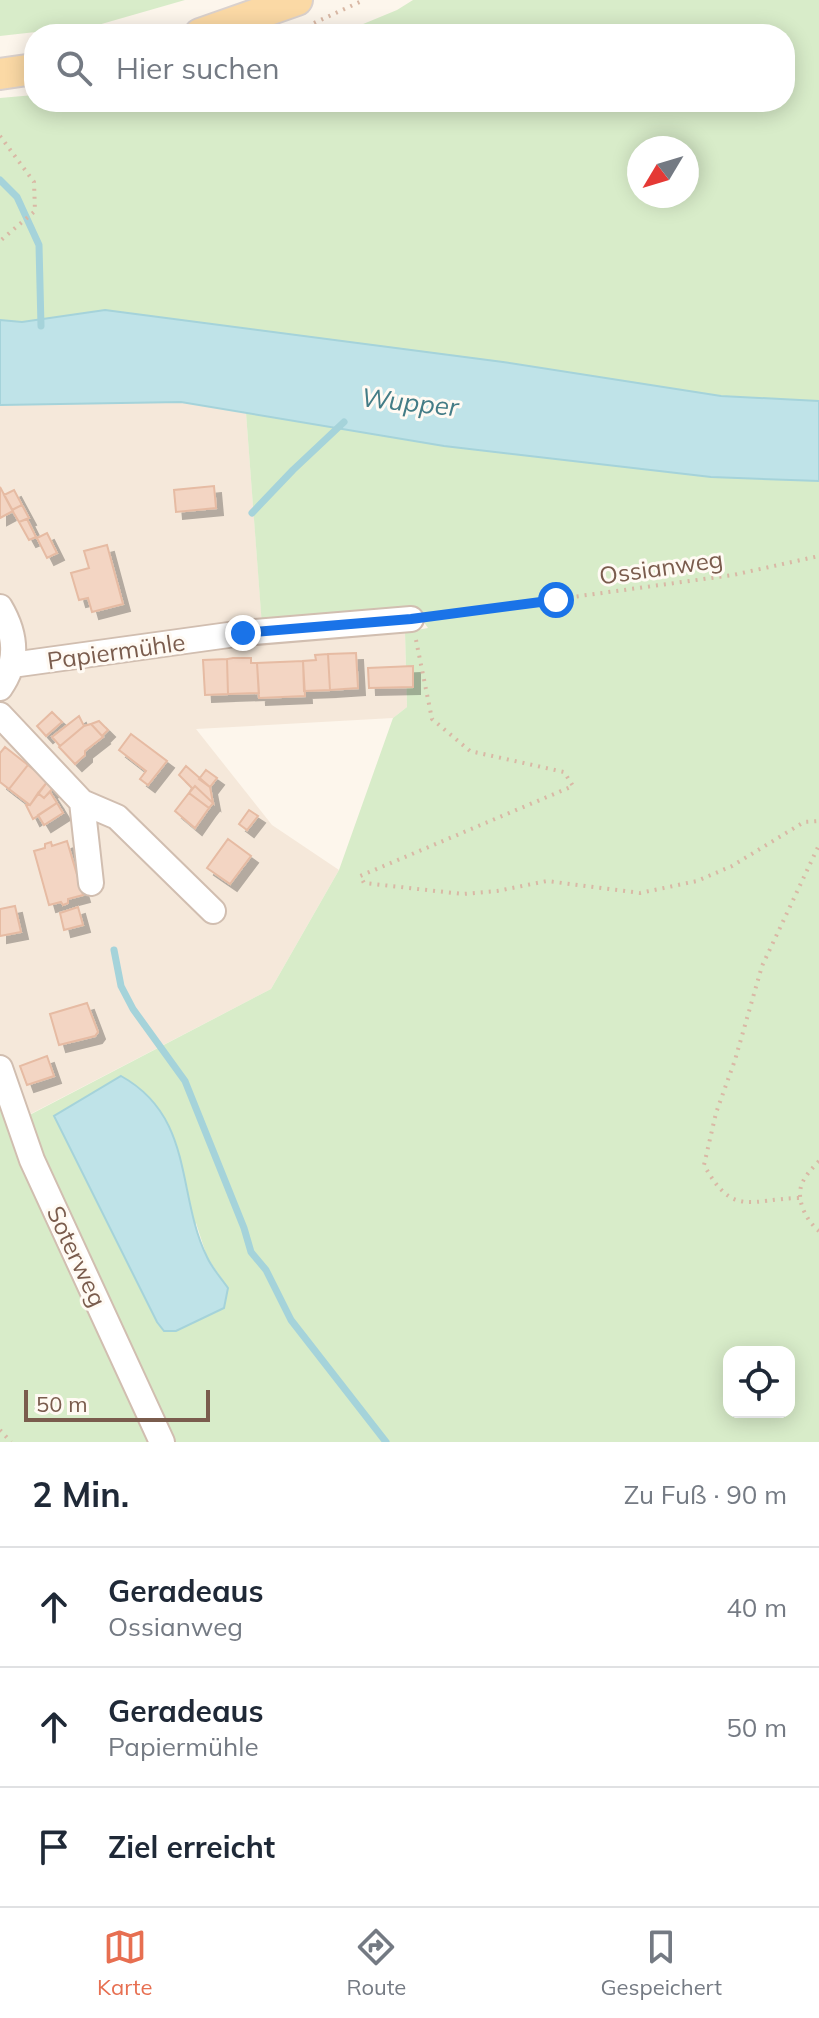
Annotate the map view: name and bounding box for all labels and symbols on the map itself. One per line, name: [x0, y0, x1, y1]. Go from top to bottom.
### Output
north arrow: [627, 136, 699, 208]
water label: Wupper: [360, 380, 462, 424]
street label: Ossianweg: [597, 543, 725, 591]
route start: [538, 582, 574, 618]
route end: [225, 615, 261, 651]
street label: Papiermühle: [45, 626, 187, 676]
street label: Soterweg: [41, 1201, 113, 1311]
scale bar: [24, 1386, 210, 1422]

